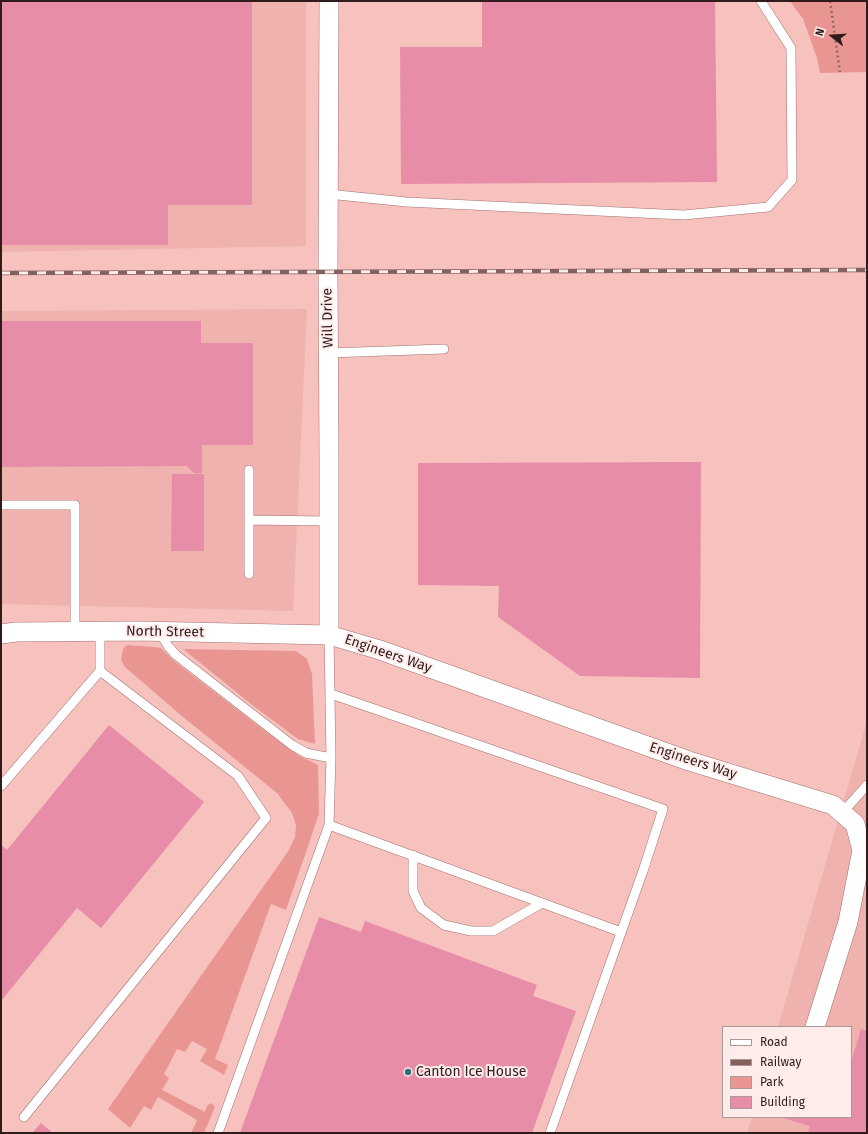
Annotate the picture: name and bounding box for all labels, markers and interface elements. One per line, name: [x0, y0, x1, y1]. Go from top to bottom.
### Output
north arrow: [812, 16, 852, 56]
text: N: [813, 27, 827, 38]
street label: Will Drive: [319, 288, 337, 348]
street label: North Street: [126, 623, 204, 641]
street label: Engineers Way: [342, 631, 434, 677]
street label: Engineers Way: [647, 739, 739, 783]
legend: [722, 1026, 852, 1118]
text: Road: [760, 1035, 788, 1049]
text: Railway: [760, 1055, 801, 1069]
place label: Canton Ice House: [416, 1064, 526, 1080]
marker: Canton Ice House: [403, 1067, 413, 1077]
text: Park: [760, 1075, 784, 1089]
text: Building: [760, 1095, 805, 1109]

